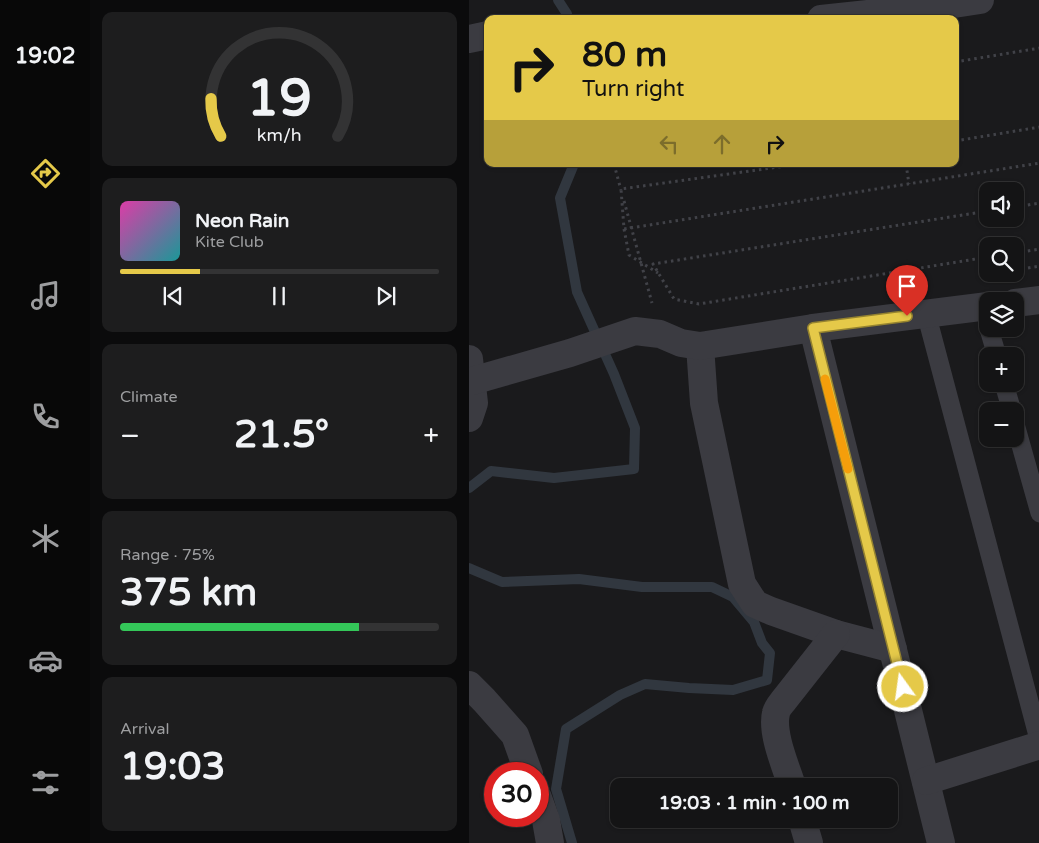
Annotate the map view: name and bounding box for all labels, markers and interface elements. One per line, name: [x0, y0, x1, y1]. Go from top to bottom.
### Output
text: 80 m: [582, 34, 667, 76]
icon: right: [499, 35, 564, 100]
text: 19:02: [15, 43, 75, 69]
text: 19: [247, 67, 312, 130]
text: Turn right: [582, 76, 684, 102]
text: km/h: [257, 125, 302, 146]
icon: left: [655, 130, 683, 158]
icon: ahead: [708, 130, 736, 158]
icon: right: [761, 130, 789, 158]
icon: directions: [28, 156, 63, 191]
map controls: [979, 182, 1024, 447]
button: sound: [979, 182, 1024, 227]
text: Neon Rain: [195, 210, 289, 232]
text: Kite Club: [195, 232, 264, 252]
button: search: [979, 237, 1024, 282]
pin: [886, 265, 928, 316]
icon: arrive: [893, 272, 921, 300]
icon: music: [28, 278, 63, 313]
icon: previous: [159, 282, 187, 310]
icon: pause: [265, 282, 293, 310]
icon: next: [372, 282, 400, 310]
button: layers: [979, 292, 1024, 337]
button: +: [979, 347, 1024, 392]
text: Climate: [120, 387, 178, 407]
icon: phone: [28, 399, 63, 434]
button: −: [979, 402, 1024, 447]
text: 21.5°: [234, 412, 329, 458]
text: −: [120, 419, 140, 453]
text: +: [423, 419, 439, 453]
icon: climate: [28, 521, 63, 556]
text: Range · 75%: [120, 545, 215, 565]
text: 375 km: [120, 570, 257, 616]
icon: car: [28, 643, 63, 678]
position arrow: [876, 660, 928, 712]
text: Arrival: [120, 719, 169, 739]
text: 19:03: [120, 744, 225, 790]
speed limit sign: 30: [484, 762, 549, 827]
icon: filters: [28, 765, 63, 800]
text: 19:03 · 1 min · 100 m: [658, 792, 850, 814]

